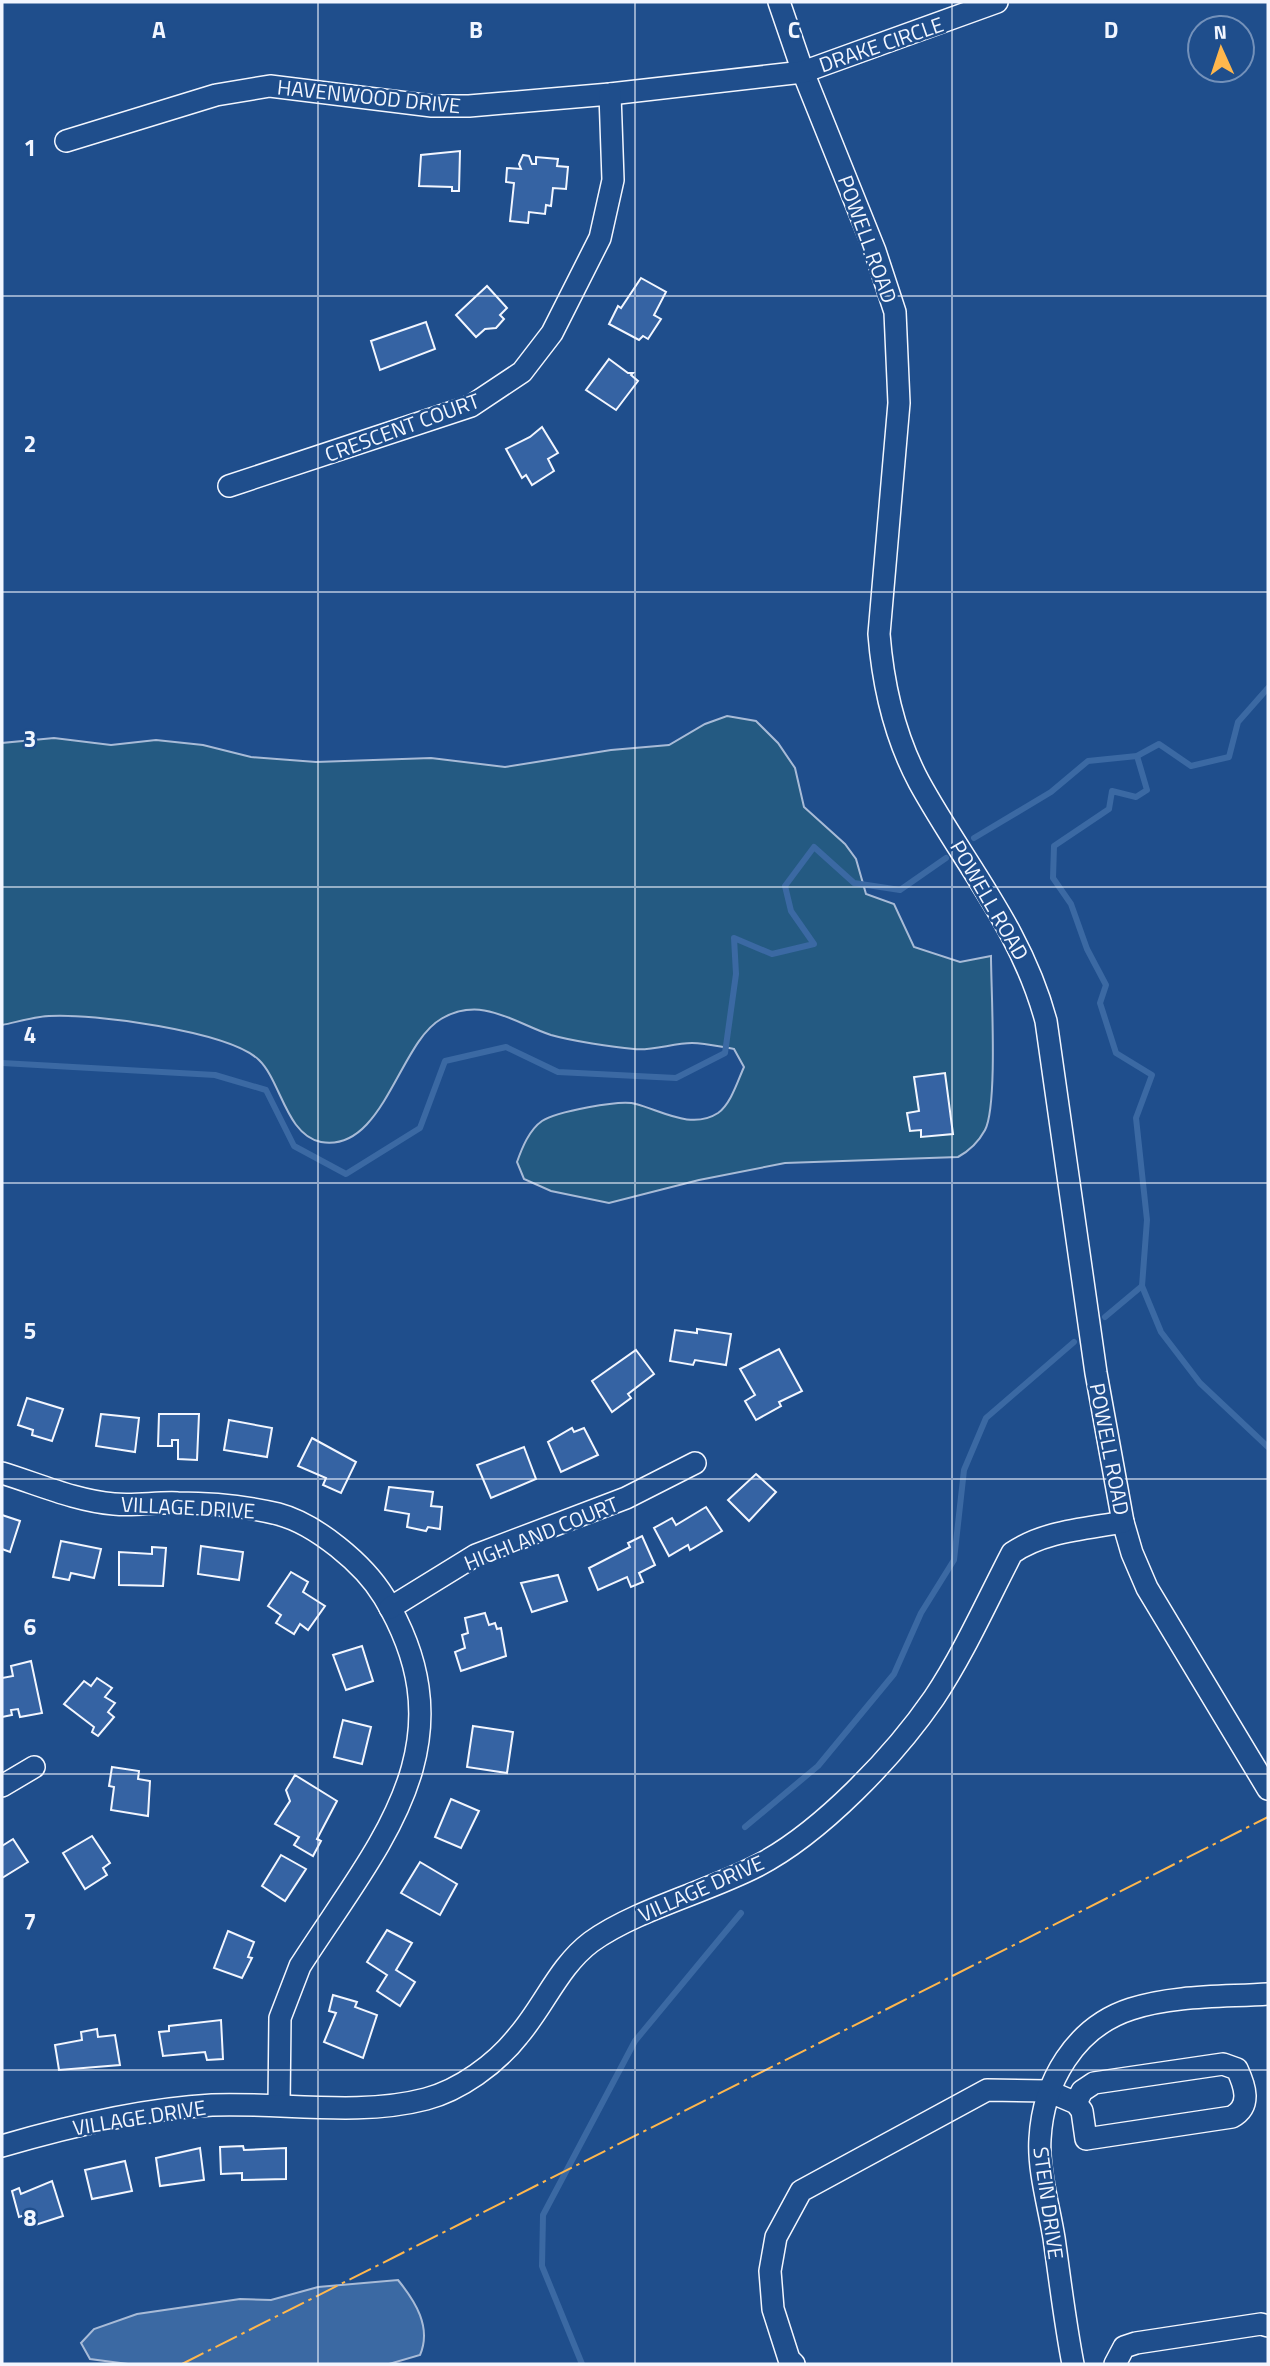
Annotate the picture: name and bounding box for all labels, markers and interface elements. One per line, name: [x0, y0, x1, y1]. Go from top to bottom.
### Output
street label: DRAKE CIRCLE: [814, 8, 948, 80]
text: A: [152, 12, 166, 47]
text: B: [469, 12, 483, 47]
text: C: [788, 12, 800, 47]
text: D: [1104, 12, 1118, 47]
north arrow: [1186, 14, 1256, 84]
text: N: [1213, 17, 1227, 46]
street label: HAVENWOOD DRIVE: [276, 70, 462, 122]
text: 1: [24, 130, 36, 165]
street label: POWELL ROAD: [830, 171, 906, 307]
street label: CRESCENT COURT: [320, 384, 484, 470]
text: 2: [24, 426, 36, 461]
text: 3: [24, 721, 36, 756]
street label: POWELL ROAD: [943, 834, 1037, 966]
text: 4: [24, 1017, 36, 1052]
text: 5: [24, 1313, 36, 1348]
street label: POWELL ROAD: [1082, 1380, 1138, 1518]
street label: HIGHLAND COURT: [459, 1487, 623, 1579]
street label: VILLAGE DRIVE: [120, 1488, 256, 1526]
text: 6: [24, 1609, 37, 1644]
street label: VILLAGE DRIVE: [633, 1846, 769, 1930]
text: 7: [24, 1904, 36, 1939]
street label: VILLAGE DRIVE: [70, 2091, 208, 2143]
street label: STEIN DRIVE: [1025, 2145, 1073, 2261]
text: 8: [24, 2200, 37, 2235]

